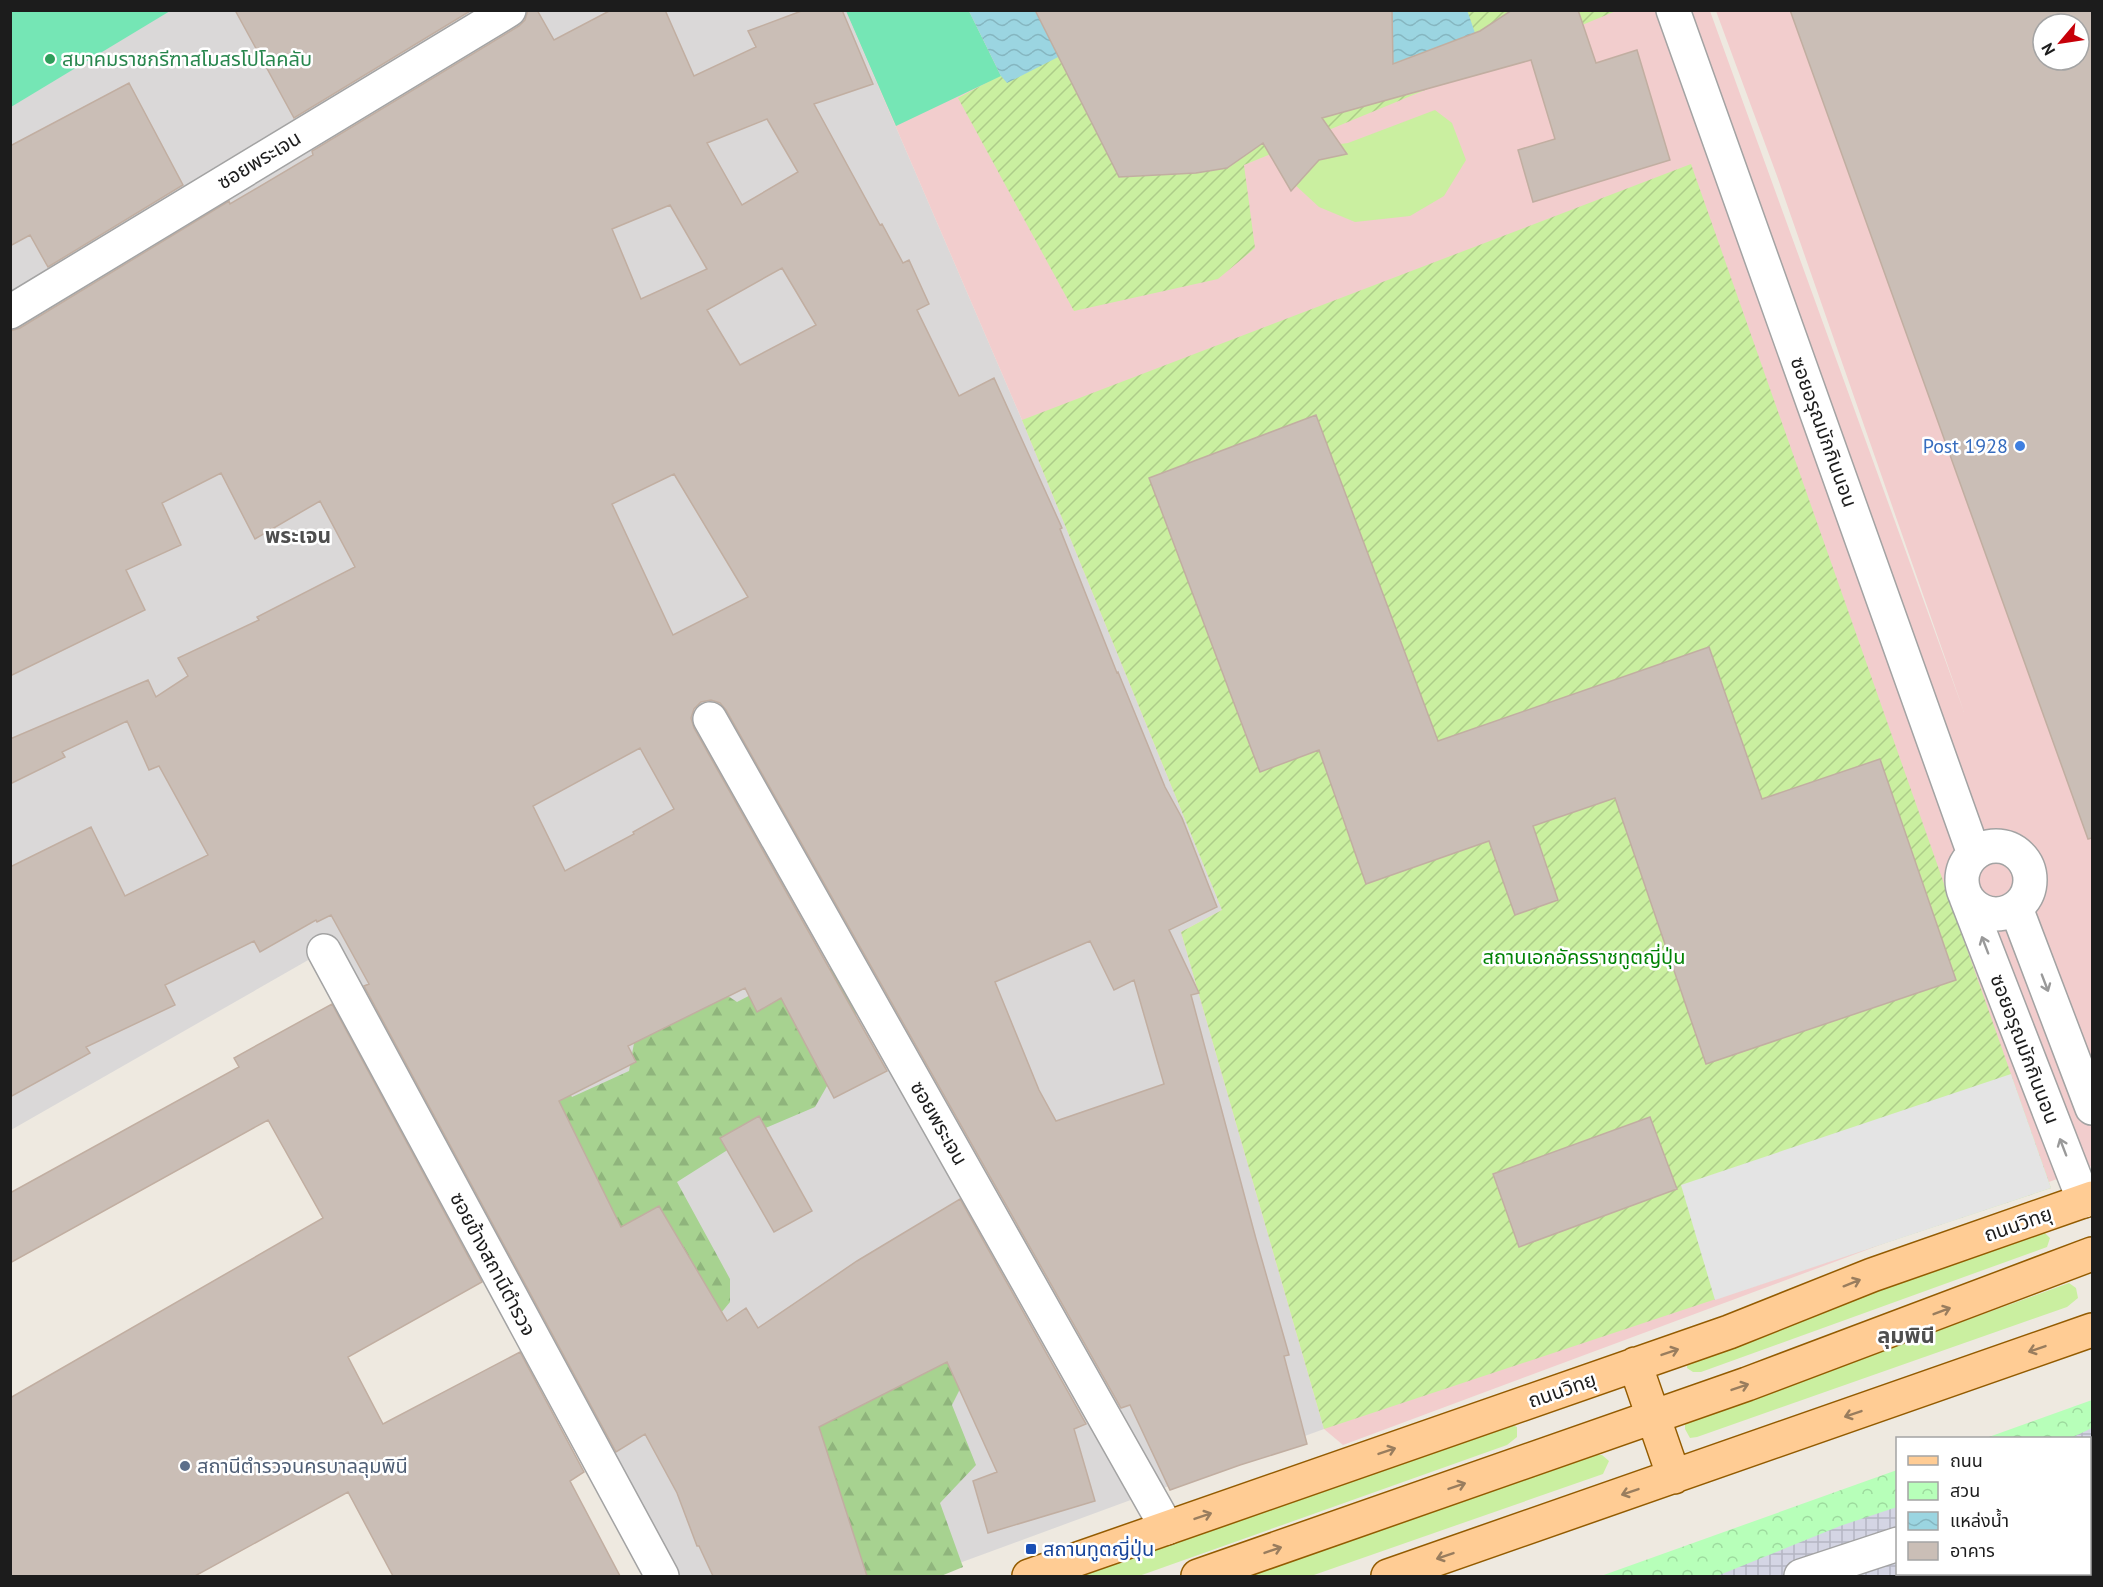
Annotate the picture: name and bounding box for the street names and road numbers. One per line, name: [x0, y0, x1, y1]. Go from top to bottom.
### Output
street label: ซอยพระเจน: [212, 125, 306, 195]
street label: ซอยอรุณมักกินนอน: [1785, 353, 1863, 511]
street label: ซอยอรุณมักกินนอน: [1984, 970, 2066, 1128]
street label: ซอยพระเจน: [904, 1076, 974, 1170]
street label: ซอยข้างสถานีตำรวจ: [444, 1188, 542, 1340]
street label: ถนนวิทยุ: [1980, 1200, 2056, 1248]
street label: ถนนวิทยุ: [1524, 1366, 1600, 1414]

